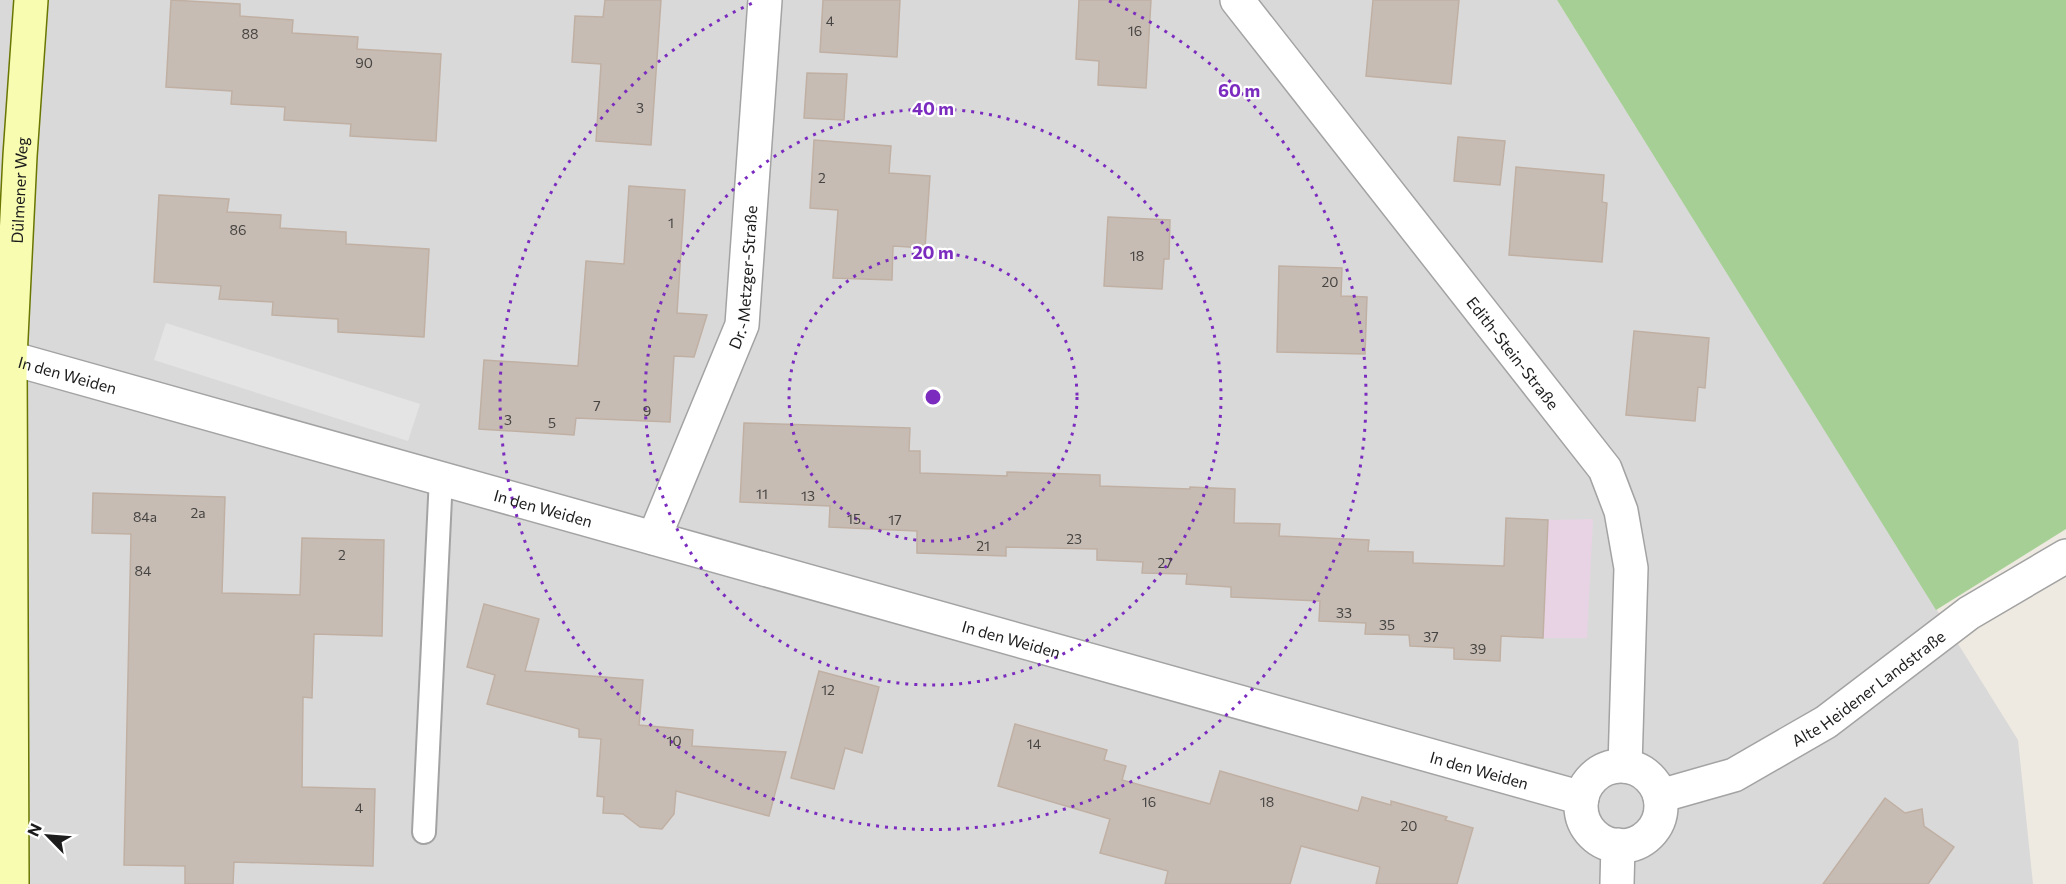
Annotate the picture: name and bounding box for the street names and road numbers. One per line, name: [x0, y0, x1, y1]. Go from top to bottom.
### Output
street label: Dülmener Weg: [6, 136, 31, 244]
street label: Dr.-Metzger-Straße: [724, 205, 760, 352]
street label: Edith-Stein-Straße: [1463, 292, 1564, 413]
street label: In den Weiden: [16, 351, 119, 397]
street label: In den Weiden: [492, 485, 595, 530]
street label: In den Weiden: [960, 616, 1063, 661]
street label: Alte Heidener Landstraße: [1788, 626, 1948, 750]
street label: In den Weiden: [1428, 746, 1531, 792]

